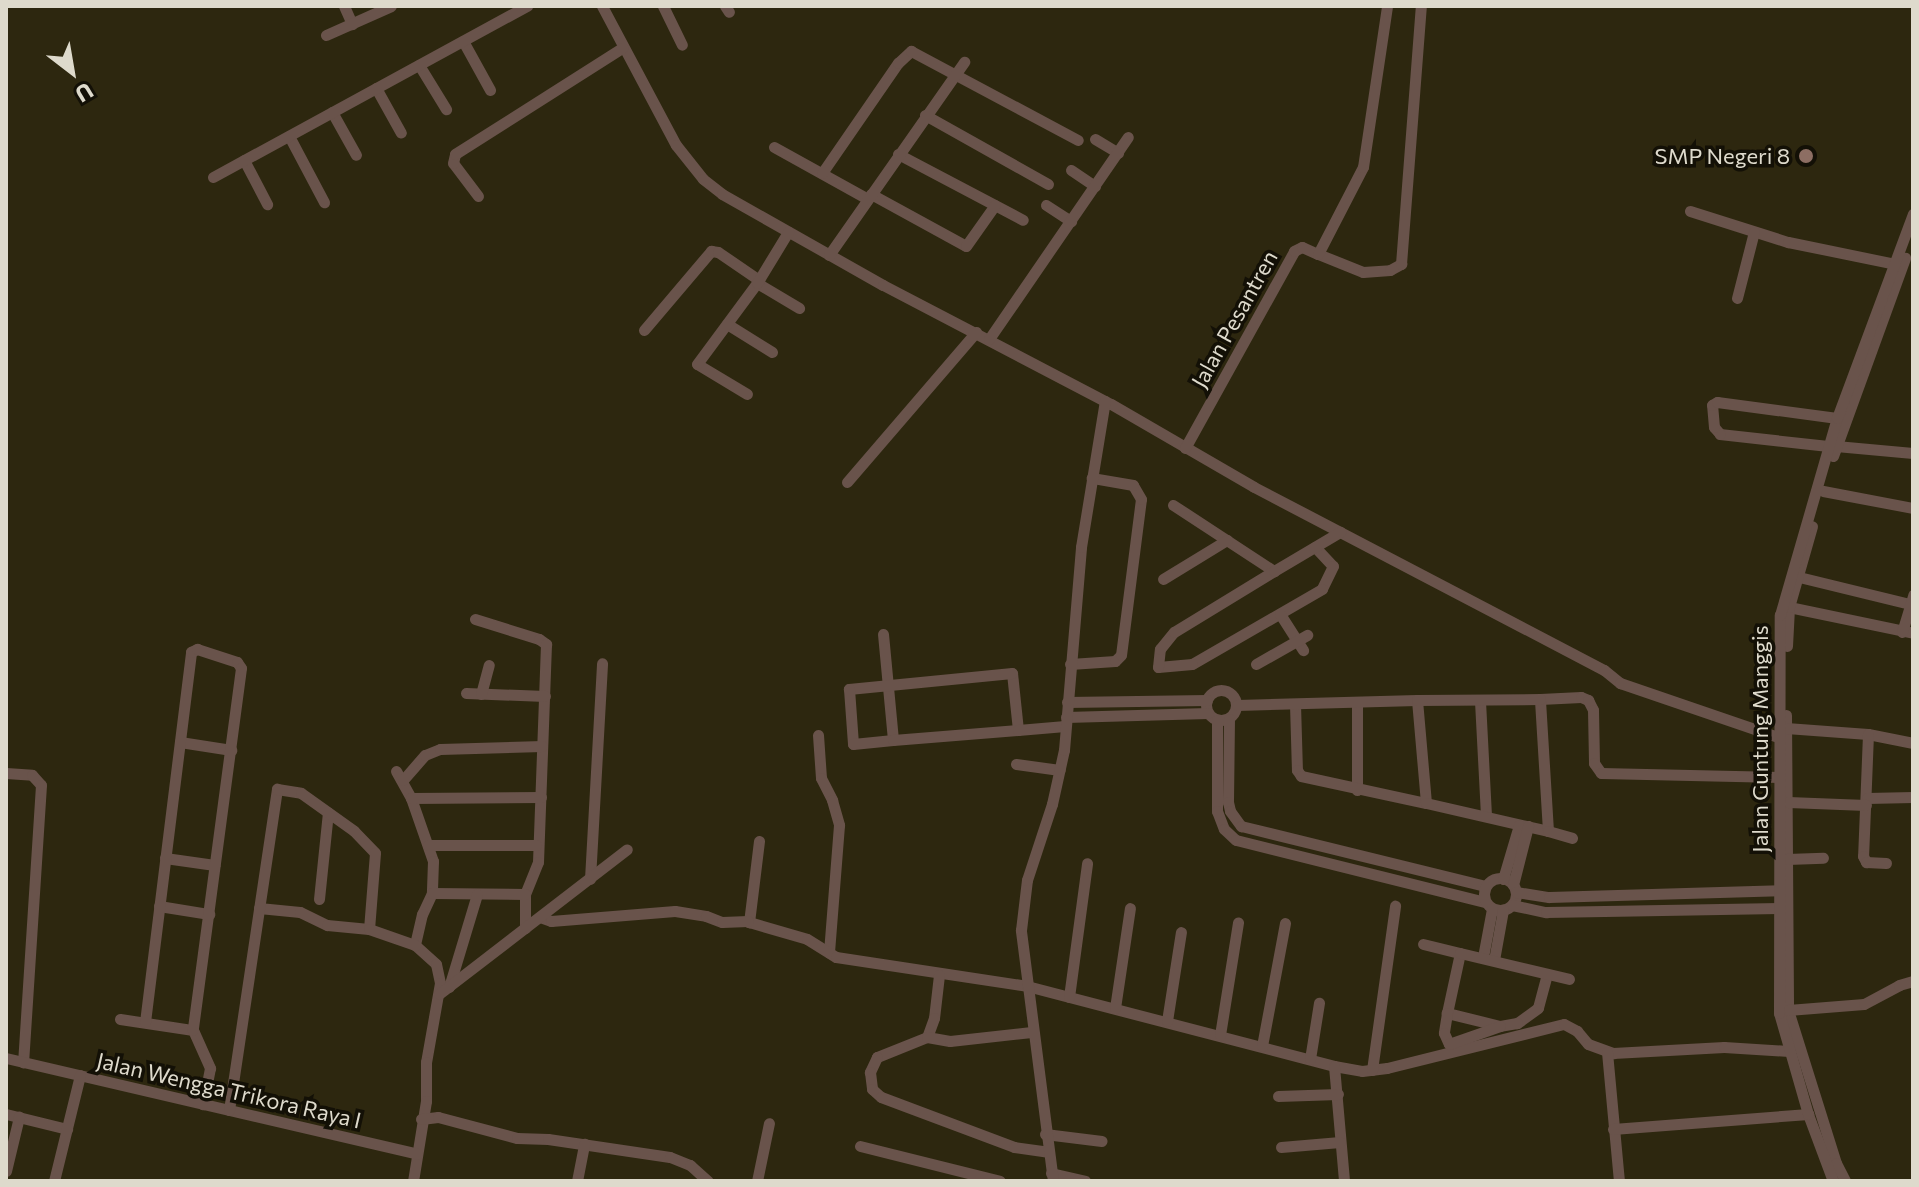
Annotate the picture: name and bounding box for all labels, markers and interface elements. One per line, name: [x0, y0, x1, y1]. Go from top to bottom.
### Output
north arrow: [32, 32, 112, 112]
text: U: [71, 77, 98, 109]
place label: SMP Negeri 8: [1655, 143, 1790, 169]
marker: SMP Negeri 8: [1797, 147, 1815, 165]
street label: Jalan Pesantren: [1185, 246, 1283, 392]
street label: Jalan Guntung Manggis: [1747, 625, 1773, 853]
street label: Jalan Wengga Trikora Raya I: [94, 1047, 364, 1133]

